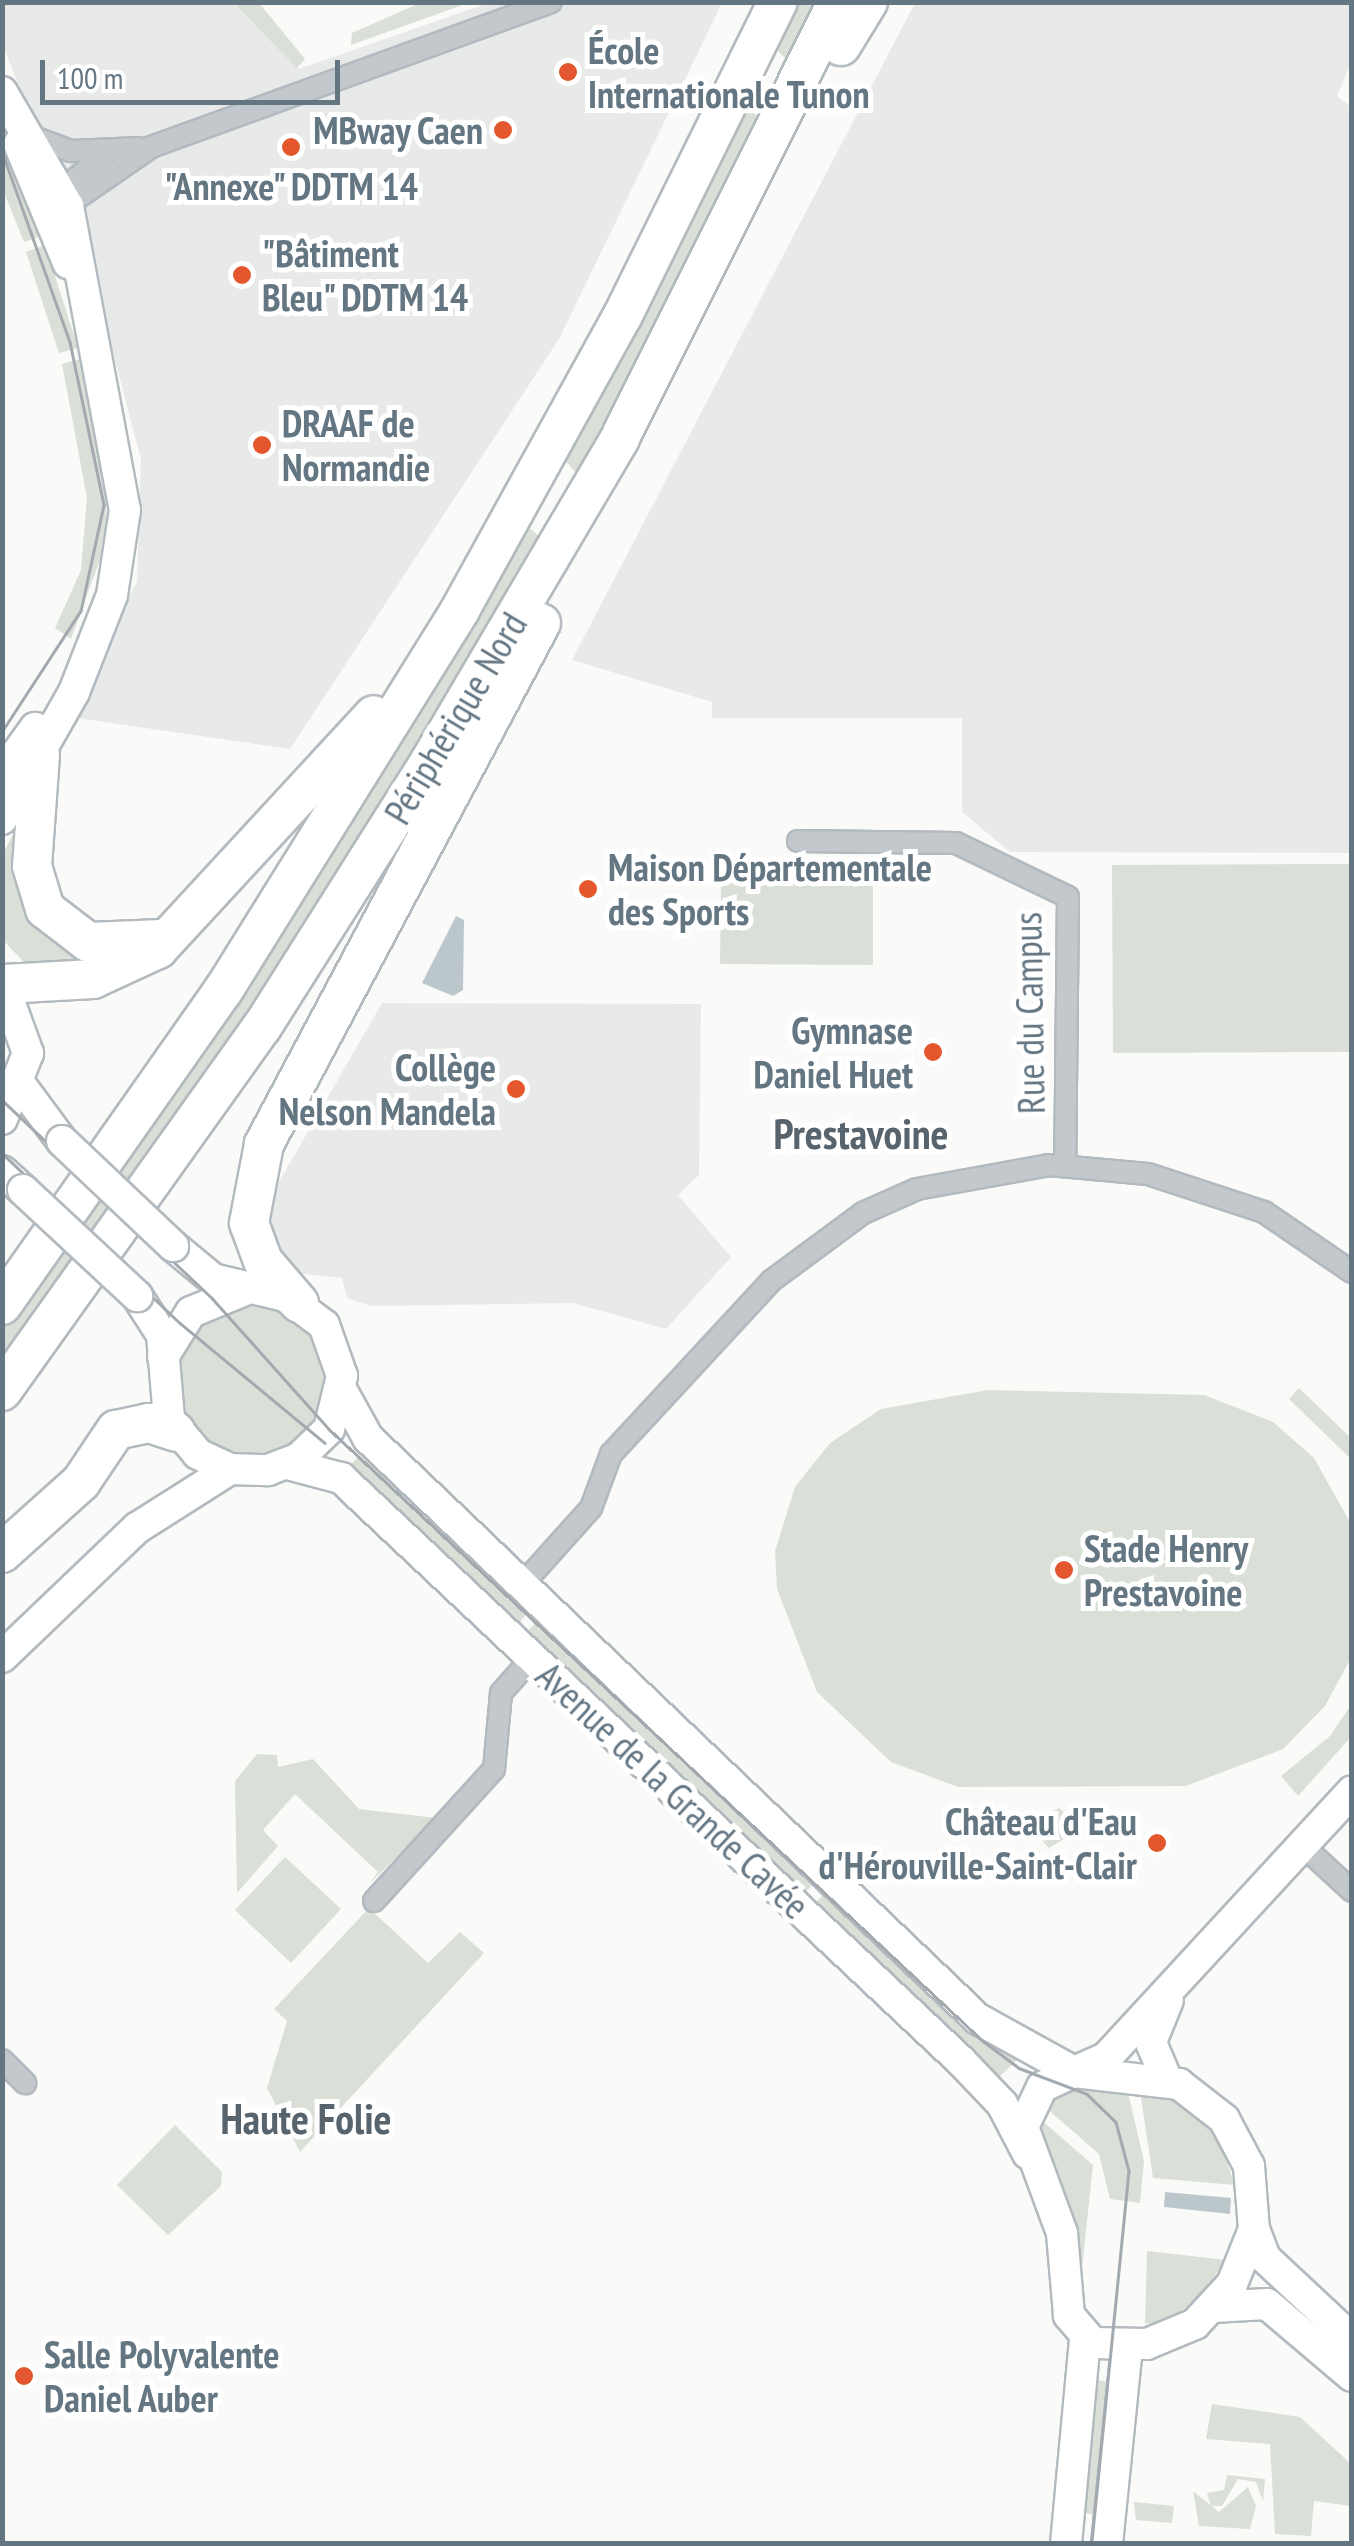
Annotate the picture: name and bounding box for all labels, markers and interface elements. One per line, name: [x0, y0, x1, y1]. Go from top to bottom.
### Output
place label: École Internationale Tunon: [588, 27, 871, 116]
scale bar: [45, 40, 345, 102]
text: 100 m: [57, 58, 123, 97]
marker: École Internationale Tunon: [557, 61, 579, 83]
place label: MBway Caen: [312, 107, 483, 153]
marker: MBway Caen: [492, 119, 514, 141]
marker: "Annexe" DDTM 14: [280, 136, 302, 158]
place label: "Annexe" DDTM 14: [163, 163, 419, 209]
place label: "Bâtiment Bleu" DDTM 14: [262, 230, 471, 320]
marker: "Bâtiment Bleu" DDTM 14: [231, 264, 253, 286]
place label: DRAAF de Normandie: [282, 400, 430, 489]
marker: DRAAF de Normandie: [251, 434, 273, 456]
street label: Périphérique Nord: [374, 604, 536, 832]
place label: Maison Départementale des Sports: [608, 844, 932, 934]
marker: Maison Départementale des Sports: [577, 878, 599, 900]
street label: Rue du Campus: [1004, 912, 1054, 1114]
place label: Gymnase Daniel Huet: [754, 1007, 913, 1096]
marker: Gymnase Daniel Huet: [922, 1041, 944, 1063]
place label: Collège Nelson Mandela: [279, 1044, 496, 1134]
marker: Collège Nelson Mandela: [505, 1078, 527, 1100]
district label: Prestavoine: [773, 1109, 949, 1159]
place label: Stade Henry Prestavoine: [1084, 1525, 1248, 1615]
marker: Stade Henry Prestavoine: [1053, 1559, 1075, 1581]
street label: Avenue de la Grande Cavée: [527, 1652, 819, 1928]
place label: Château d'Eau d'Hérouville-Saint-Clair: [819, 1798, 1137, 1888]
marker: Château d'Eau d'Hérouville-Saint-Clair: [1146, 1832, 1168, 1854]
district label: Haute Folie: [220, 2094, 392, 2144]
place label: Salle Polyvalente Daniel Auber: [44, 2331, 280, 2420]
marker: Salle Polyvalente Daniel Auber: [13, 2365, 35, 2387]

